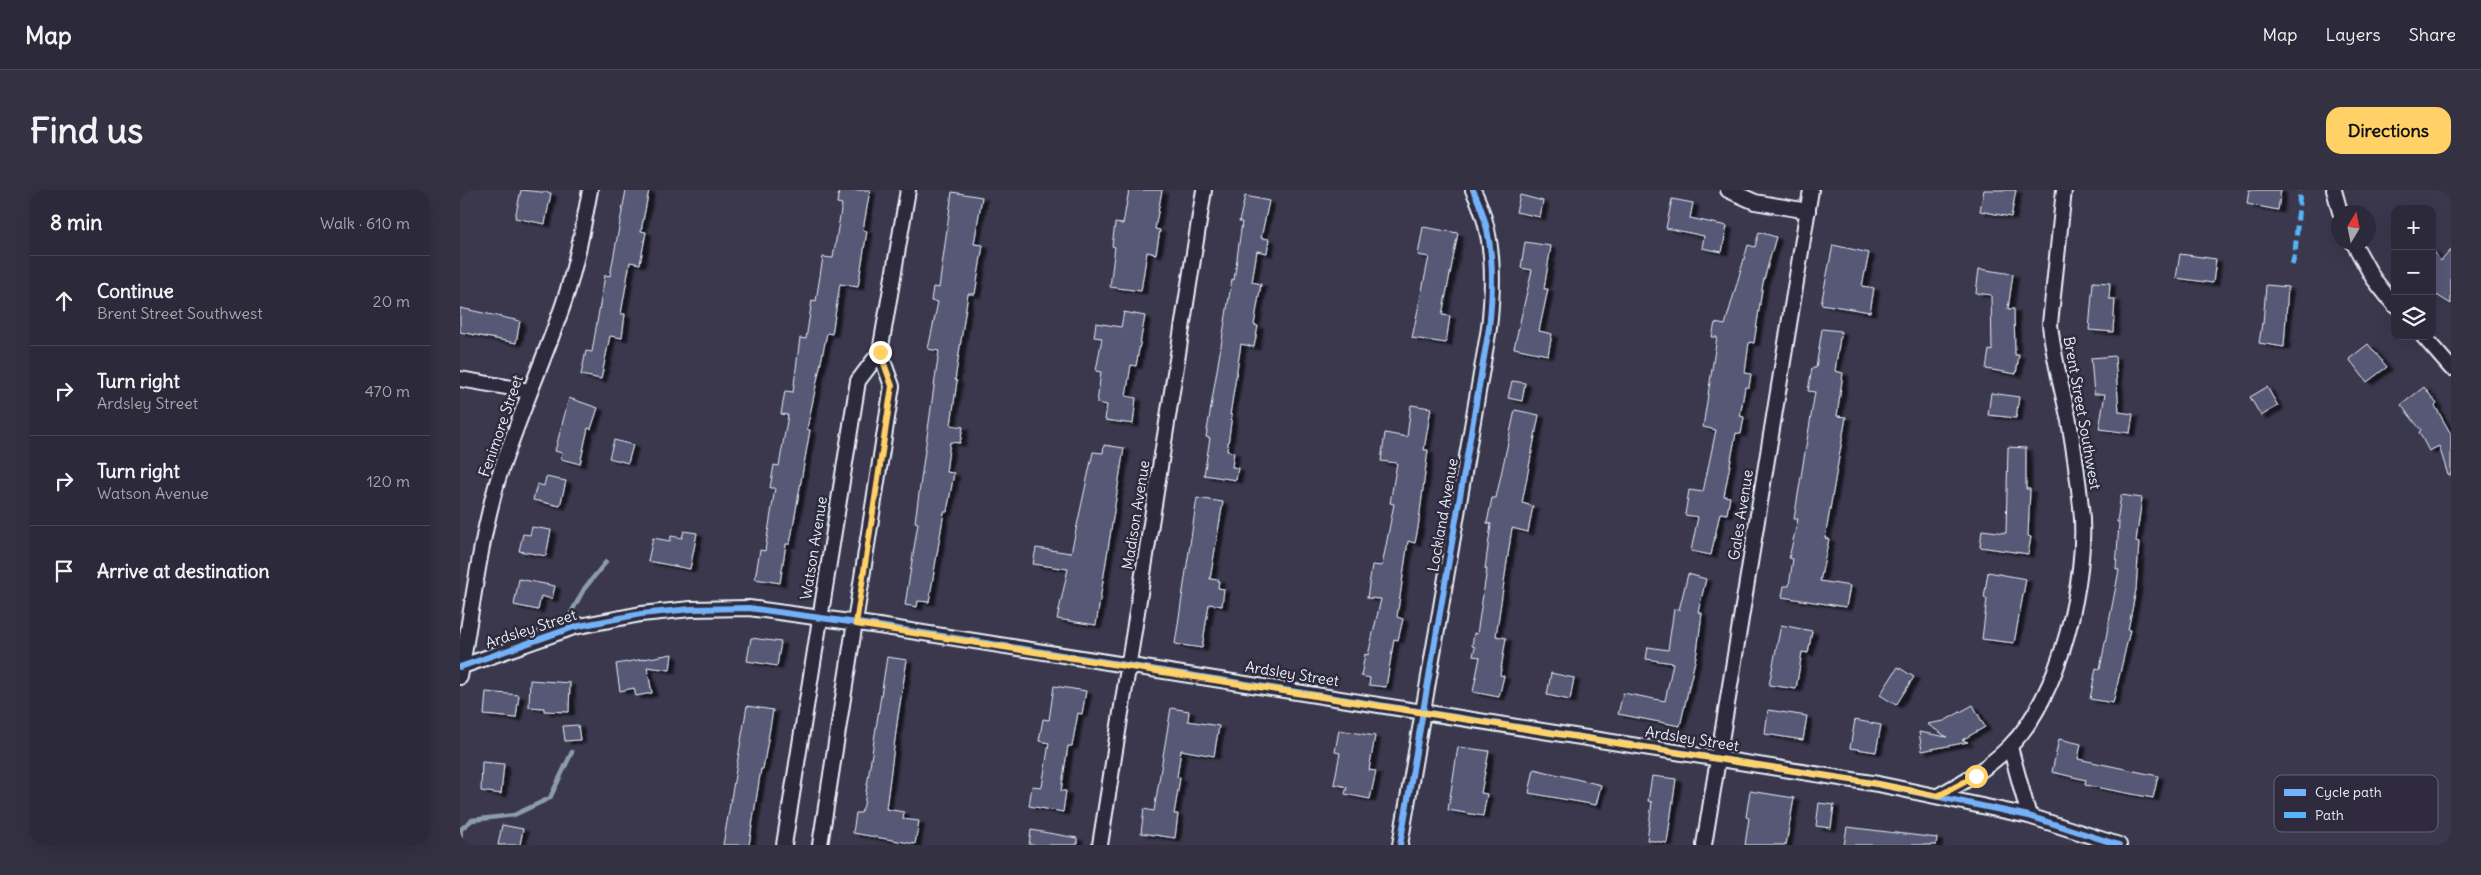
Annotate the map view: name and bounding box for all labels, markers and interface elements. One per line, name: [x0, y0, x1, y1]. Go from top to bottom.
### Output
text: Map: [25, 20, 72, 50]
text: Map: [2262, 23, 2297, 46]
text: Layers: [2325, 23, 2381, 46]
text: Share: [2409, 23, 2456, 46]
button: Directions: [2326, 107, 2451, 154]
text: Find us: [30, 108, 143, 152]
north arrow: [2331, 205, 2376, 250]
map controls: [2391, 205, 2436, 340]
button: +: [2391, 205, 2436, 250]
text: 8 min: [50, 209, 102, 236]
text: Walk · 610 m: [320, 213, 410, 233]
button: −: [2391, 250, 2436, 295]
text: Continue: [97, 279, 174, 303]
icon: ahead: [50, 287, 78, 315]
text: 20 m: [373, 291, 410, 311]
button: layers: [2391, 295, 2436, 340]
text: Brent Street Southwest: [97, 303, 263, 323]
street label: Brent Street Southwest: [2060, 335, 2105, 491]
route end: [869, 341, 892, 364]
text: Turn right: [97, 369, 180, 393]
street label: Fenimore Street: [474, 372, 527, 479]
icon: right: [50, 377, 78, 405]
text: 470 m: [365, 381, 410, 401]
text: Ardsley Street: [97, 393, 198, 413]
street label: Lockland Avenue: [1423, 457, 1462, 573]
text: Turn right: [97, 459, 180, 483]
street label: Madison Avenue: [1117, 459, 1154, 571]
icon: right: [50, 467, 78, 495]
street label: Gales Avenue: [1724, 468, 1757, 562]
text: 120 m: [367, 471, 410, 491]
text: Watson Avenue: [97, 483, 209, 503]
street label: Watson Avenue: [796, 495, 831, 601]
icon: arrive: [50, 557, 78, 585]
text: Arrive at destination: [97, 559, 270, 583]
street label: Ardsley Street: [483, 605, 579, 652]
street label: Ardsley Street: [1244, 657, 1340, 690]
street label: Ardsley Street: [1644, 722, 1740, 755]
route start: [1965, 765, 1988, 788]
legend: [2274, 775, 2438, 832]
text: Cycle path: [2315, 783, 2382, 801]
text: Path: [2315, 806, 2344, 824]

